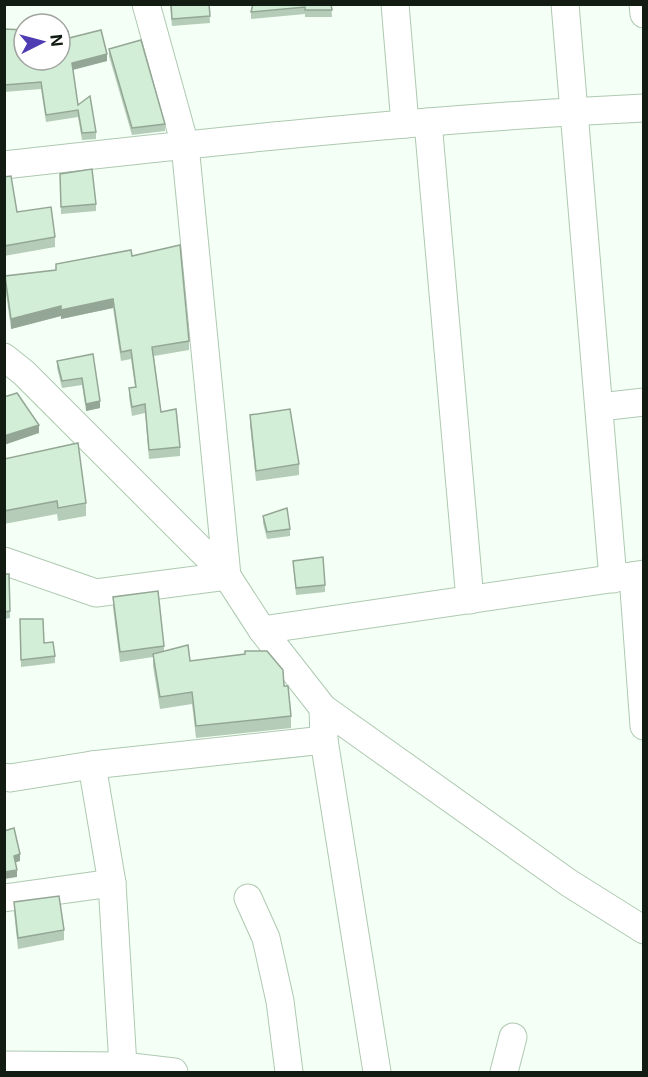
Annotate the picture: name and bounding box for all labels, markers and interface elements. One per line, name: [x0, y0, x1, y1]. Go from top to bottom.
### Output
north arrow: [12, 12, 72, 72]
text: N: [46, 33, 68, 48]

